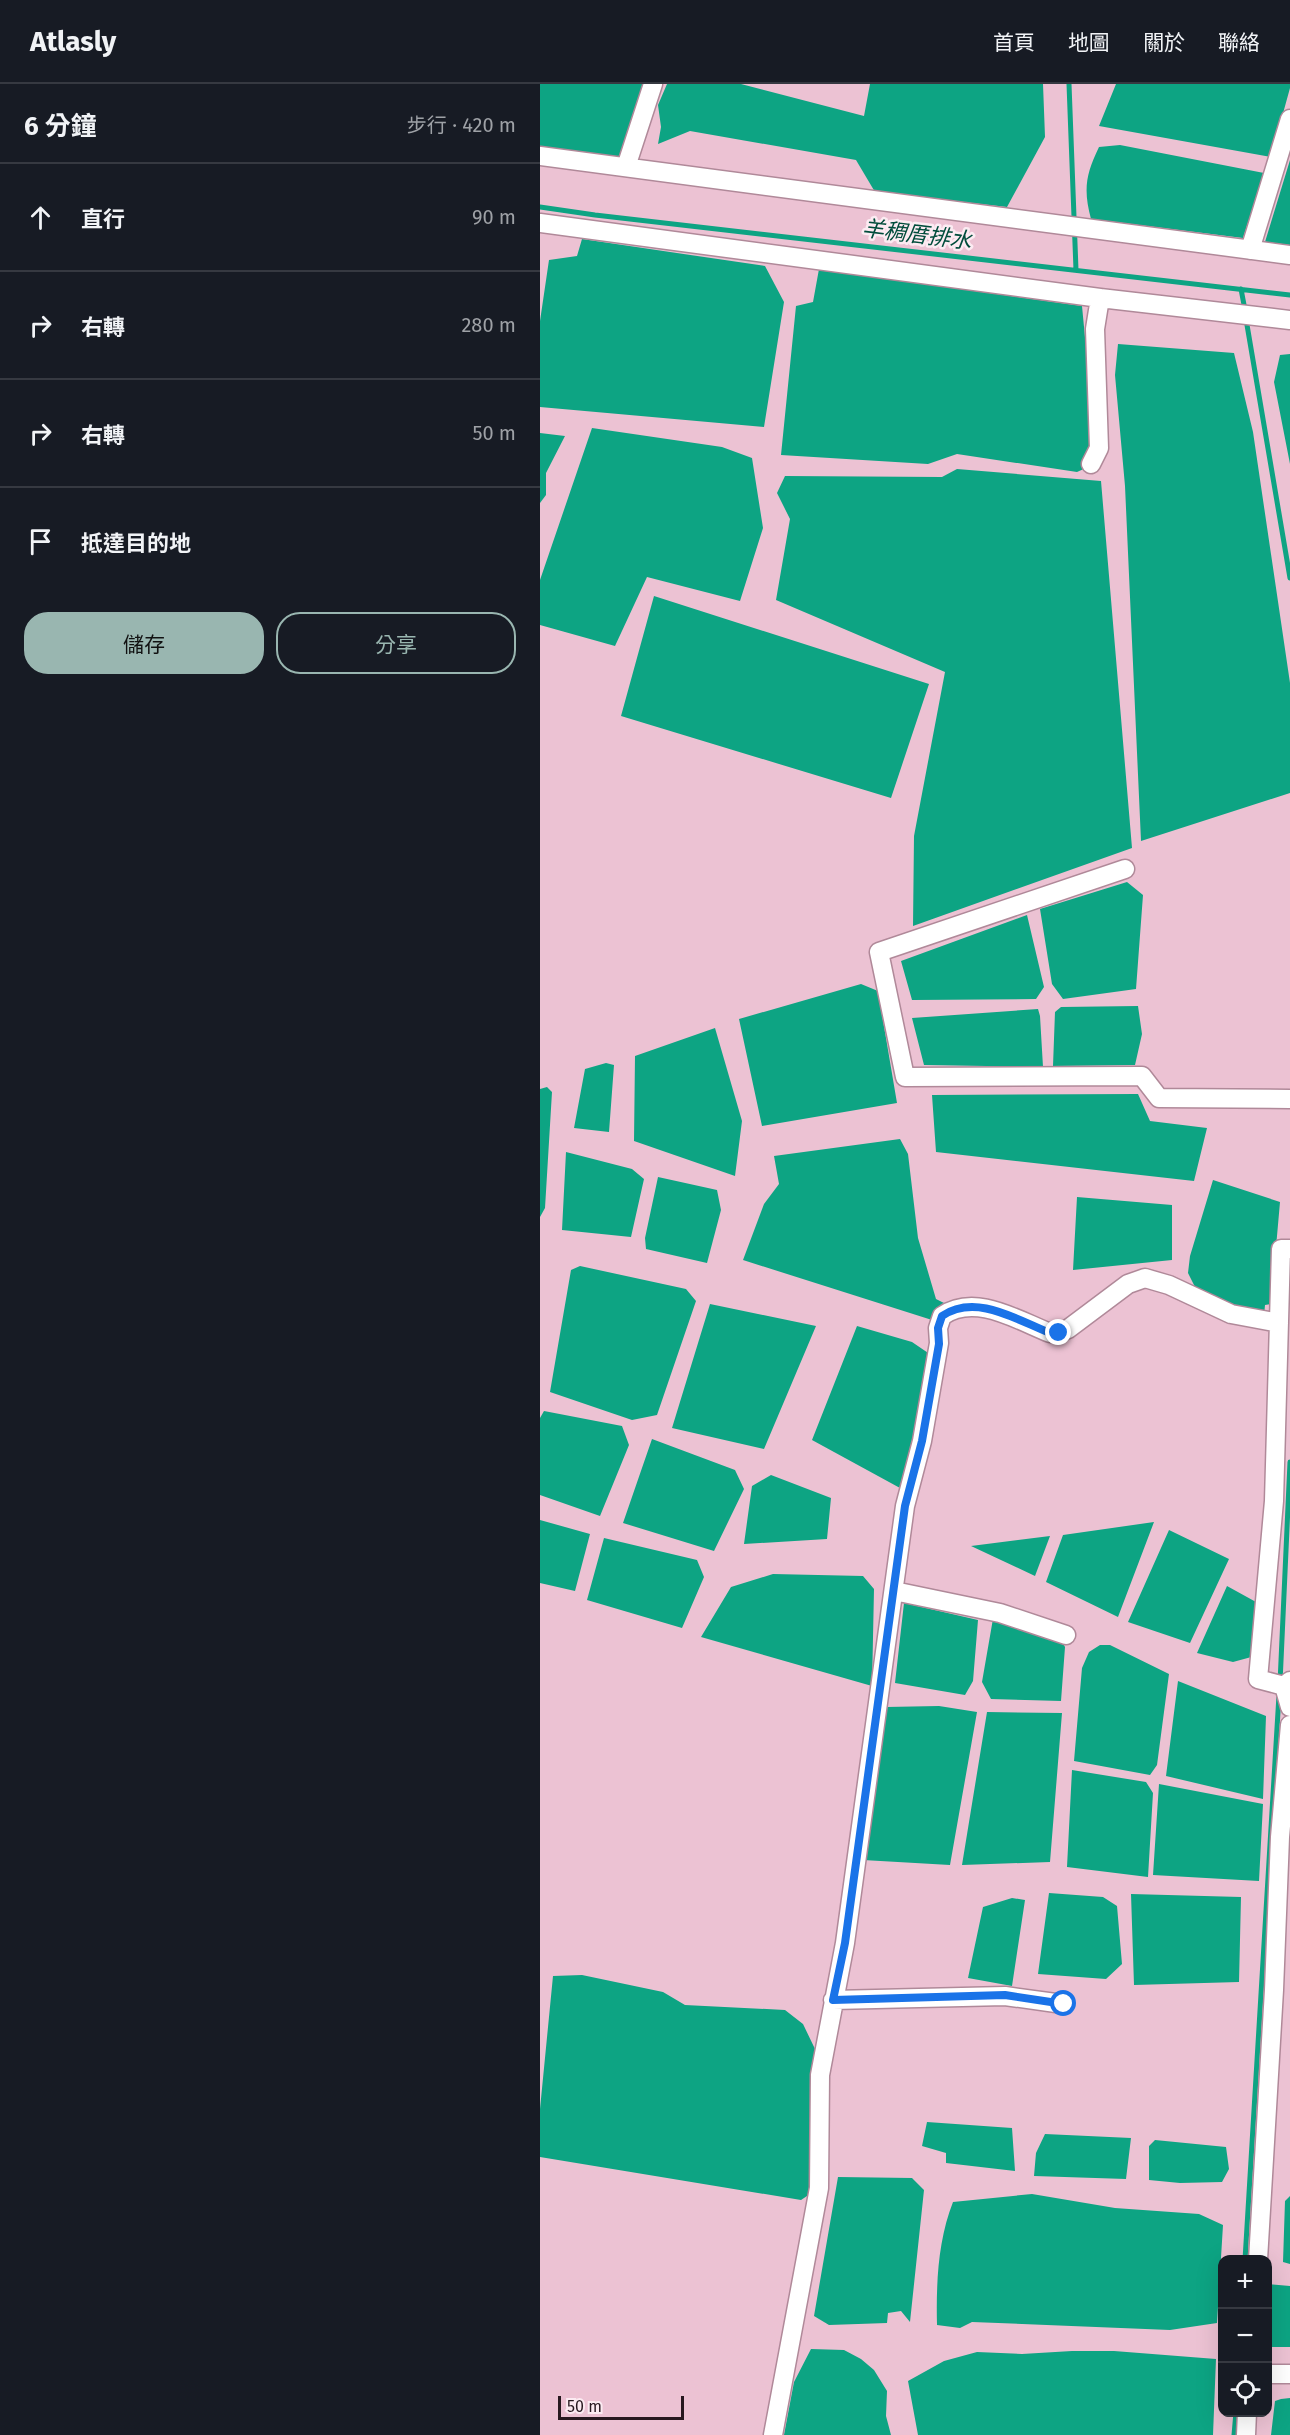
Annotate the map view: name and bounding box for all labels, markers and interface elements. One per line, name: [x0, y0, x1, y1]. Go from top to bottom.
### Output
text: Atlasly: [30, 25, 116, 58]
text: 首頁: [993, 30, 1035, 56]
text: 地圖: [1068, 30, 1110, 56]
text: 關於: [1143, 30, 1185, 56]
text: 聯絡: [1218, 30, 1260, 56]
text: 6 分鐘: [24, 111, 97, 142]
text: 步行 · 420 m: [407, 113, 516, 137]
icon: ahead: [24, 201, 57, 234]
text: 90 m: [472, 205, 516, 229]
text: 直行: [81, 206, 125, 233]
water label: 羊稠厝排水: [861, 214, 974, 255]
icon: right: [24, 309, 57, 342]
text: 280 m: [461, 313, 516, 337]
text: 右轉: [81, 314, 125, 341]
icon: right: [24, 417, 57, 450]
text: 50 m: [472, 421, 516, 445]
text: 右轉: [81, 422, 125, 449]
icon: arrive: [24, 525, 57, 558]
text: 抵達目的地: [81, 530, 191, 557]
button: 儲存: [24, 612, 264, 674]
button: 分享: [276, 612, 516, 674]
route end: [1045, 1319, 1071, 1345]
route start: [1050, 1990, 1076, 2016]
map controls: [1218, 2255, 1272, 2417]
button: +: [1218, 2255, 1272, 2309]
button: −: [1218, 2309, 1272, 2363]
button: locate: [1218, 2363, 1272, 2417]
scale bar: [558, 2393, 684, 2420]
text: 50 m: [567, 2397, 602, 2416]

